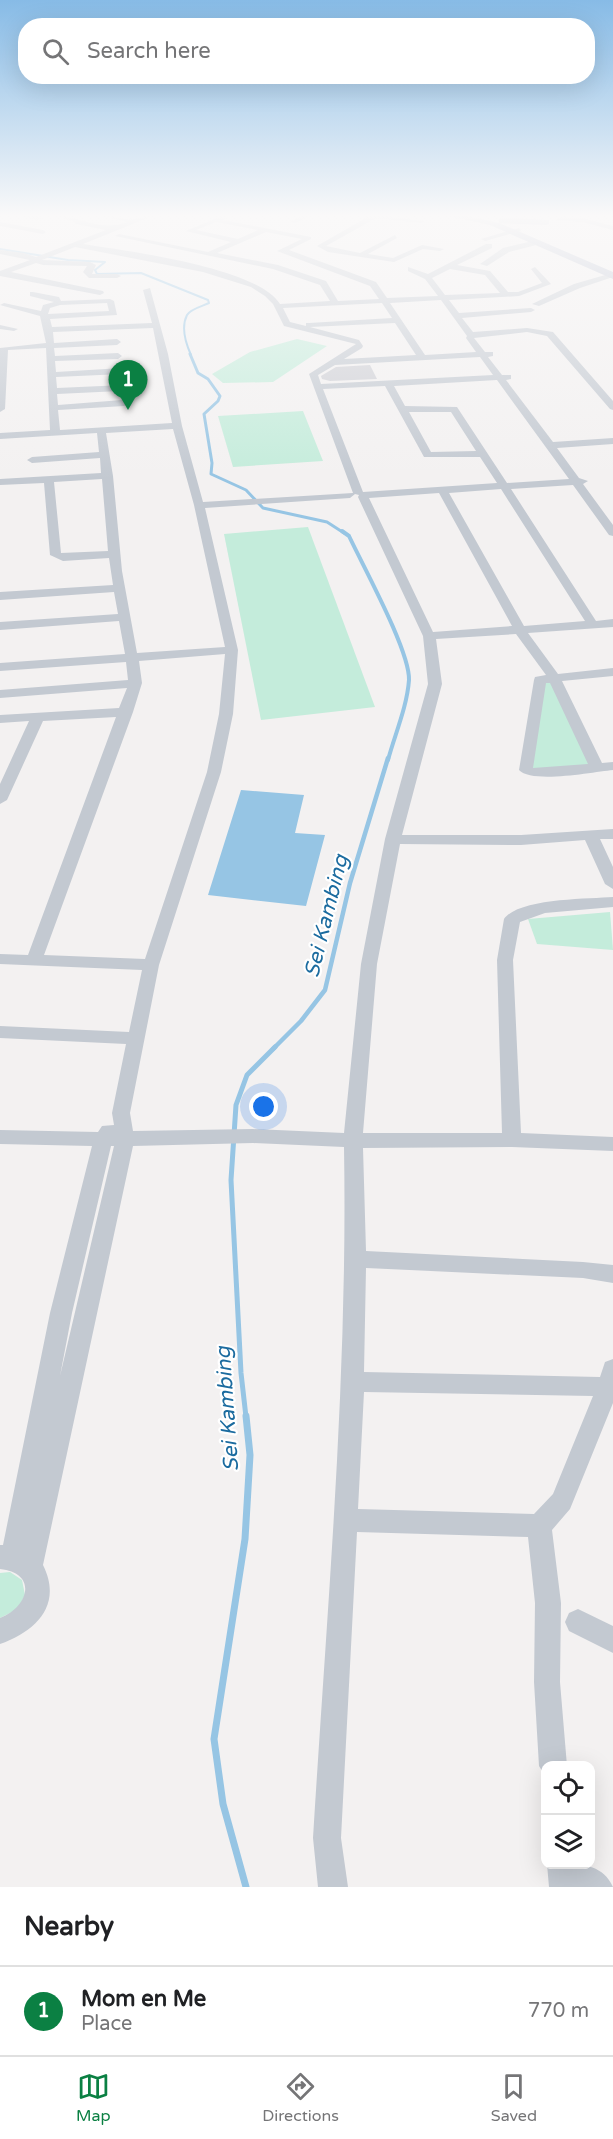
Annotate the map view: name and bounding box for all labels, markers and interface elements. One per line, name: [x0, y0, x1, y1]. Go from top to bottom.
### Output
search box: [18, 18, 595, 84]
icon: search: [39, 35, 72, 68]
text: Search here: [87, 38, 211, 64]
pin: 1: [108, 360, 148, 410]
water label: Sei Kambing: [299, 851, 354, 980]
your location: [249, 1092, 278, 1121]
water label: Sei Kambing: [211, 1344, 244, 1472]
map controls: [541, 1761, 595, 1869]
button: locate: [541, 1761, 595, 1815]
button: layers: [541, 1815, 595, 1869]
text: Nearby: [24, 1911, 114, 1942]
text: Mom en Me: [81, 1986, 206, 2012]
text: 1: [37, 1999, 50, 2023]
text: 770 m: [528, 1999, 589, 2023]
text: Place: [81, 2012, 132, 2036]
tab: Map: [76, 2070, 110, 2126]
tab: Directions: [262, 2070, 339, 2126]
tab: Saved: [491, 2070, 537, 2126]

